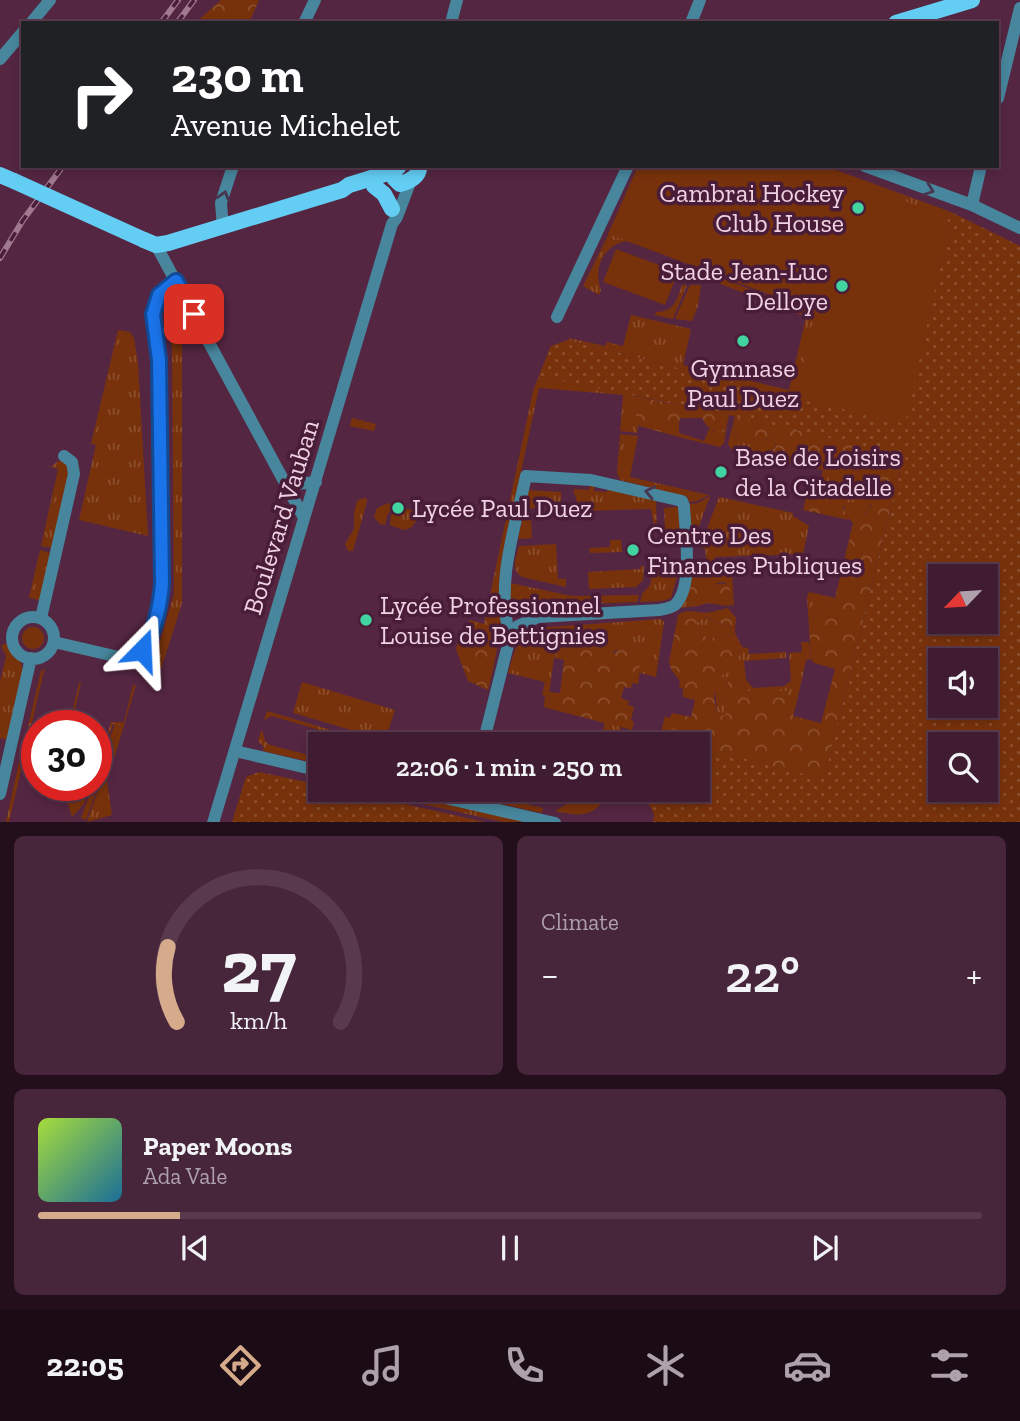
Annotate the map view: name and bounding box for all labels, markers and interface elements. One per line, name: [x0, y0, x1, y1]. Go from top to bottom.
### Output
text: 230 m: [171, 46, 304, 105]
icon: right: [56, 49, 147, 140]
text: Avenue Michelet: [171, 106, 400, 144]
place label: Cambrai Hockey Club House: [659, 177, 845, 239]
one-way arrow: [923, 181, 935, 195]
one-way arrow: [215, 190, 230, 202]
marker: Cambrai Hockey Club House: [850, 200, 866, 216]
place label: Stade Jean-Luc Delloye: [661, 255, 828, 317]
marker: Stade Jean-Luc Delloye: [834, 278, 850, 294]
pin: [164, 284, 224, 344]
icon: arrive: [175, 295, 213, 333]
marker: Gymnase Paul Duez: [735, 333, 751, 349]
place label: Gymnase Paul Duez: [687, 352, 799, 414]
street label: Boulevard Vauban: [236, 416, 326, 618]
place label: Base de Loisirs de la Citadelle: [735, 441, 901, 503]
marker: Base de Loisirs de la Citadelle: [713, 464, 729, 480]
one-way arrow: [644, 486, 656, 500]
place label: Lycée Paul Duez: [412, 492, 592, 524]
marker: Lycée Paul Duez: [390, 500, 406, 516]
place label: Centre Des Finances Publiques: [647, 519, 862, 581]
marker: Centre Des Finances Publiques: [625, 542, 641, 558]
north arrow: [928, 564, 998, 634]
map controls: [928, 564, 998, 802]
place label: Lycée Professionnel Louise de Bettignies: [380, 589, 606, 651]
marker: Lycée Professionnel Louise de Bettignies: [358, 612, 374, 628]
position arrow: [105, 613, 179, 687]
button: sound: [928, 648, 998, 718]
speed limit sign: 30: [21, 710, 112, 801]
button: search: [928, 732, 998, 802]
text: 22:06 · 1 min · 250 m: [396, 751, 622, 783]
text: Climate: [541, 908, 619, 936]
text: 27: [221, 923, 296, 1011]
text: 22°: [725, 943, 800, 1005]
text: −: [541, 952, 559, 998]
text: +: [966, 952, 982, 998]
text: km/h: [230, 1004, 287, 1034]
text: Paper Moons: [143, 1130, 292, 1162]
text: Ada Vale: [143, 1162, 227, 1190]
icon: previous: [176, 1229, 214, 1267]
icon: pause: [491, 1229, 529, 1267]
icon: next: [806, 1229, 844, 1267]
icon: directions: [216, 1341, 265, 1390]
icon: music: [358, 1341, 407, 1390]
icon: phone: [500, 1341, 549, 1390]
icon: climate: [641, 1341, 690, 1390]
icon: car: [783, 1341, 832, 1390]
icon: filters: [925, 1341, 974, 1390]
text: 22:05: [46, 1346, 124, 1384]

